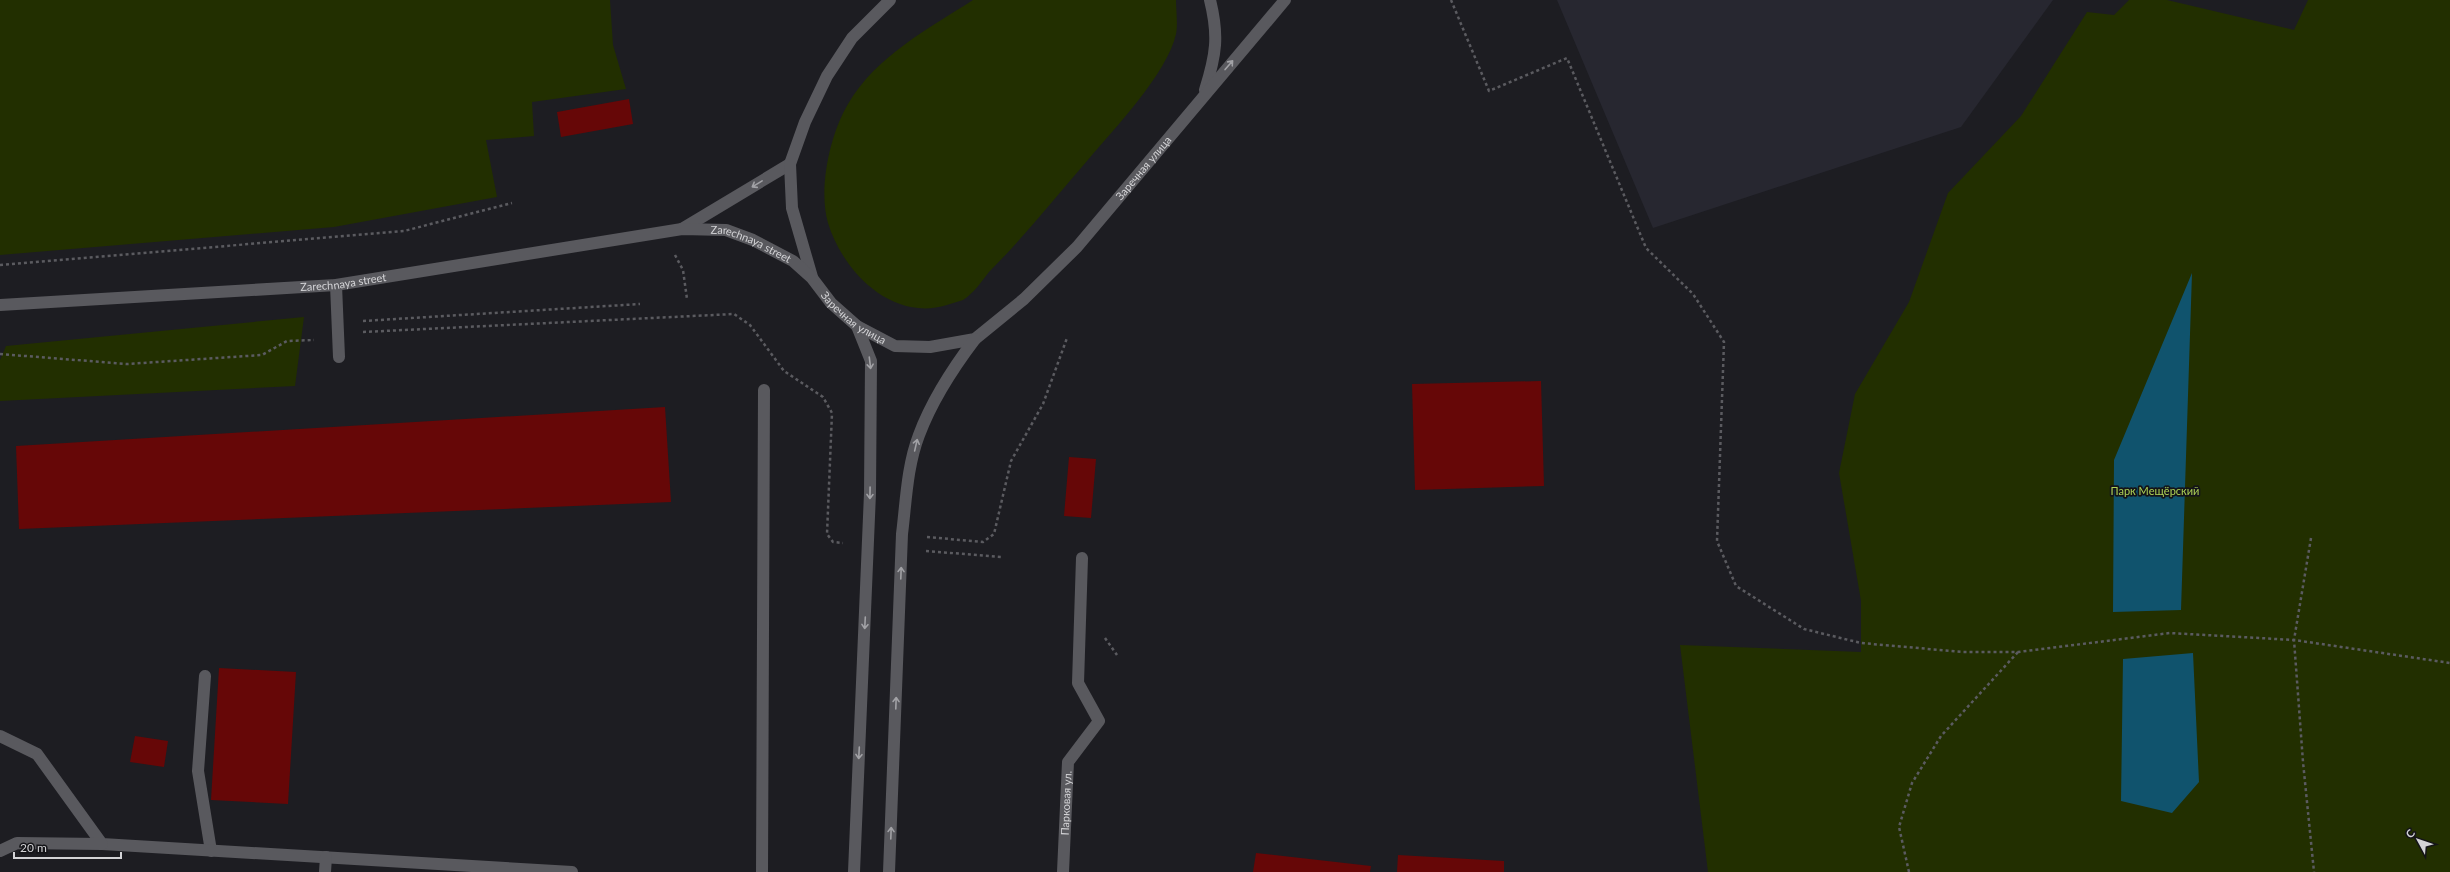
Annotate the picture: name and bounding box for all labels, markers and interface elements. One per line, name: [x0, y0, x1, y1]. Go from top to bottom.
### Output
one-way arrow: [1225, 60, 1234, 71]
street label: Заречная улица: [1113, 133, 1174, 202]
one-way arrow: [751, 181, 763, 189]
street label: Zarechnaya street: [711, 223, 794, 265]
street label: Zarechnaya street: [300, 270, 387, 293]
street label: Заречная улица: [819, 289, 889, 346]
one-way arrow: [866, 356, 874, 369]
one-way arrow: [913, 438, 921, 451]
park label: Парк Мещёрский: [2111, 484, 2199, 497]
one-way arrow: [866, 486, 874, 499]
one-way arrow: [897, 567, 905, 580]
one-way arrow: [861, 616, 868, 629]
one-way arrow: [892, 697, 899, 710]
one-way arrow: [855, 746, 863, 759]
street label: Парковая ул.: [1058, 770, 1074, 836]
north arrow: [2398, 820, 2438, 860]
text: С: [2403, 826, 2418, 840]
one-way arrow: [887, 827, 894, 840]
scale bar: [14, 834, 121, 860]
text: 20 m: [20, 840, 47, 855]

